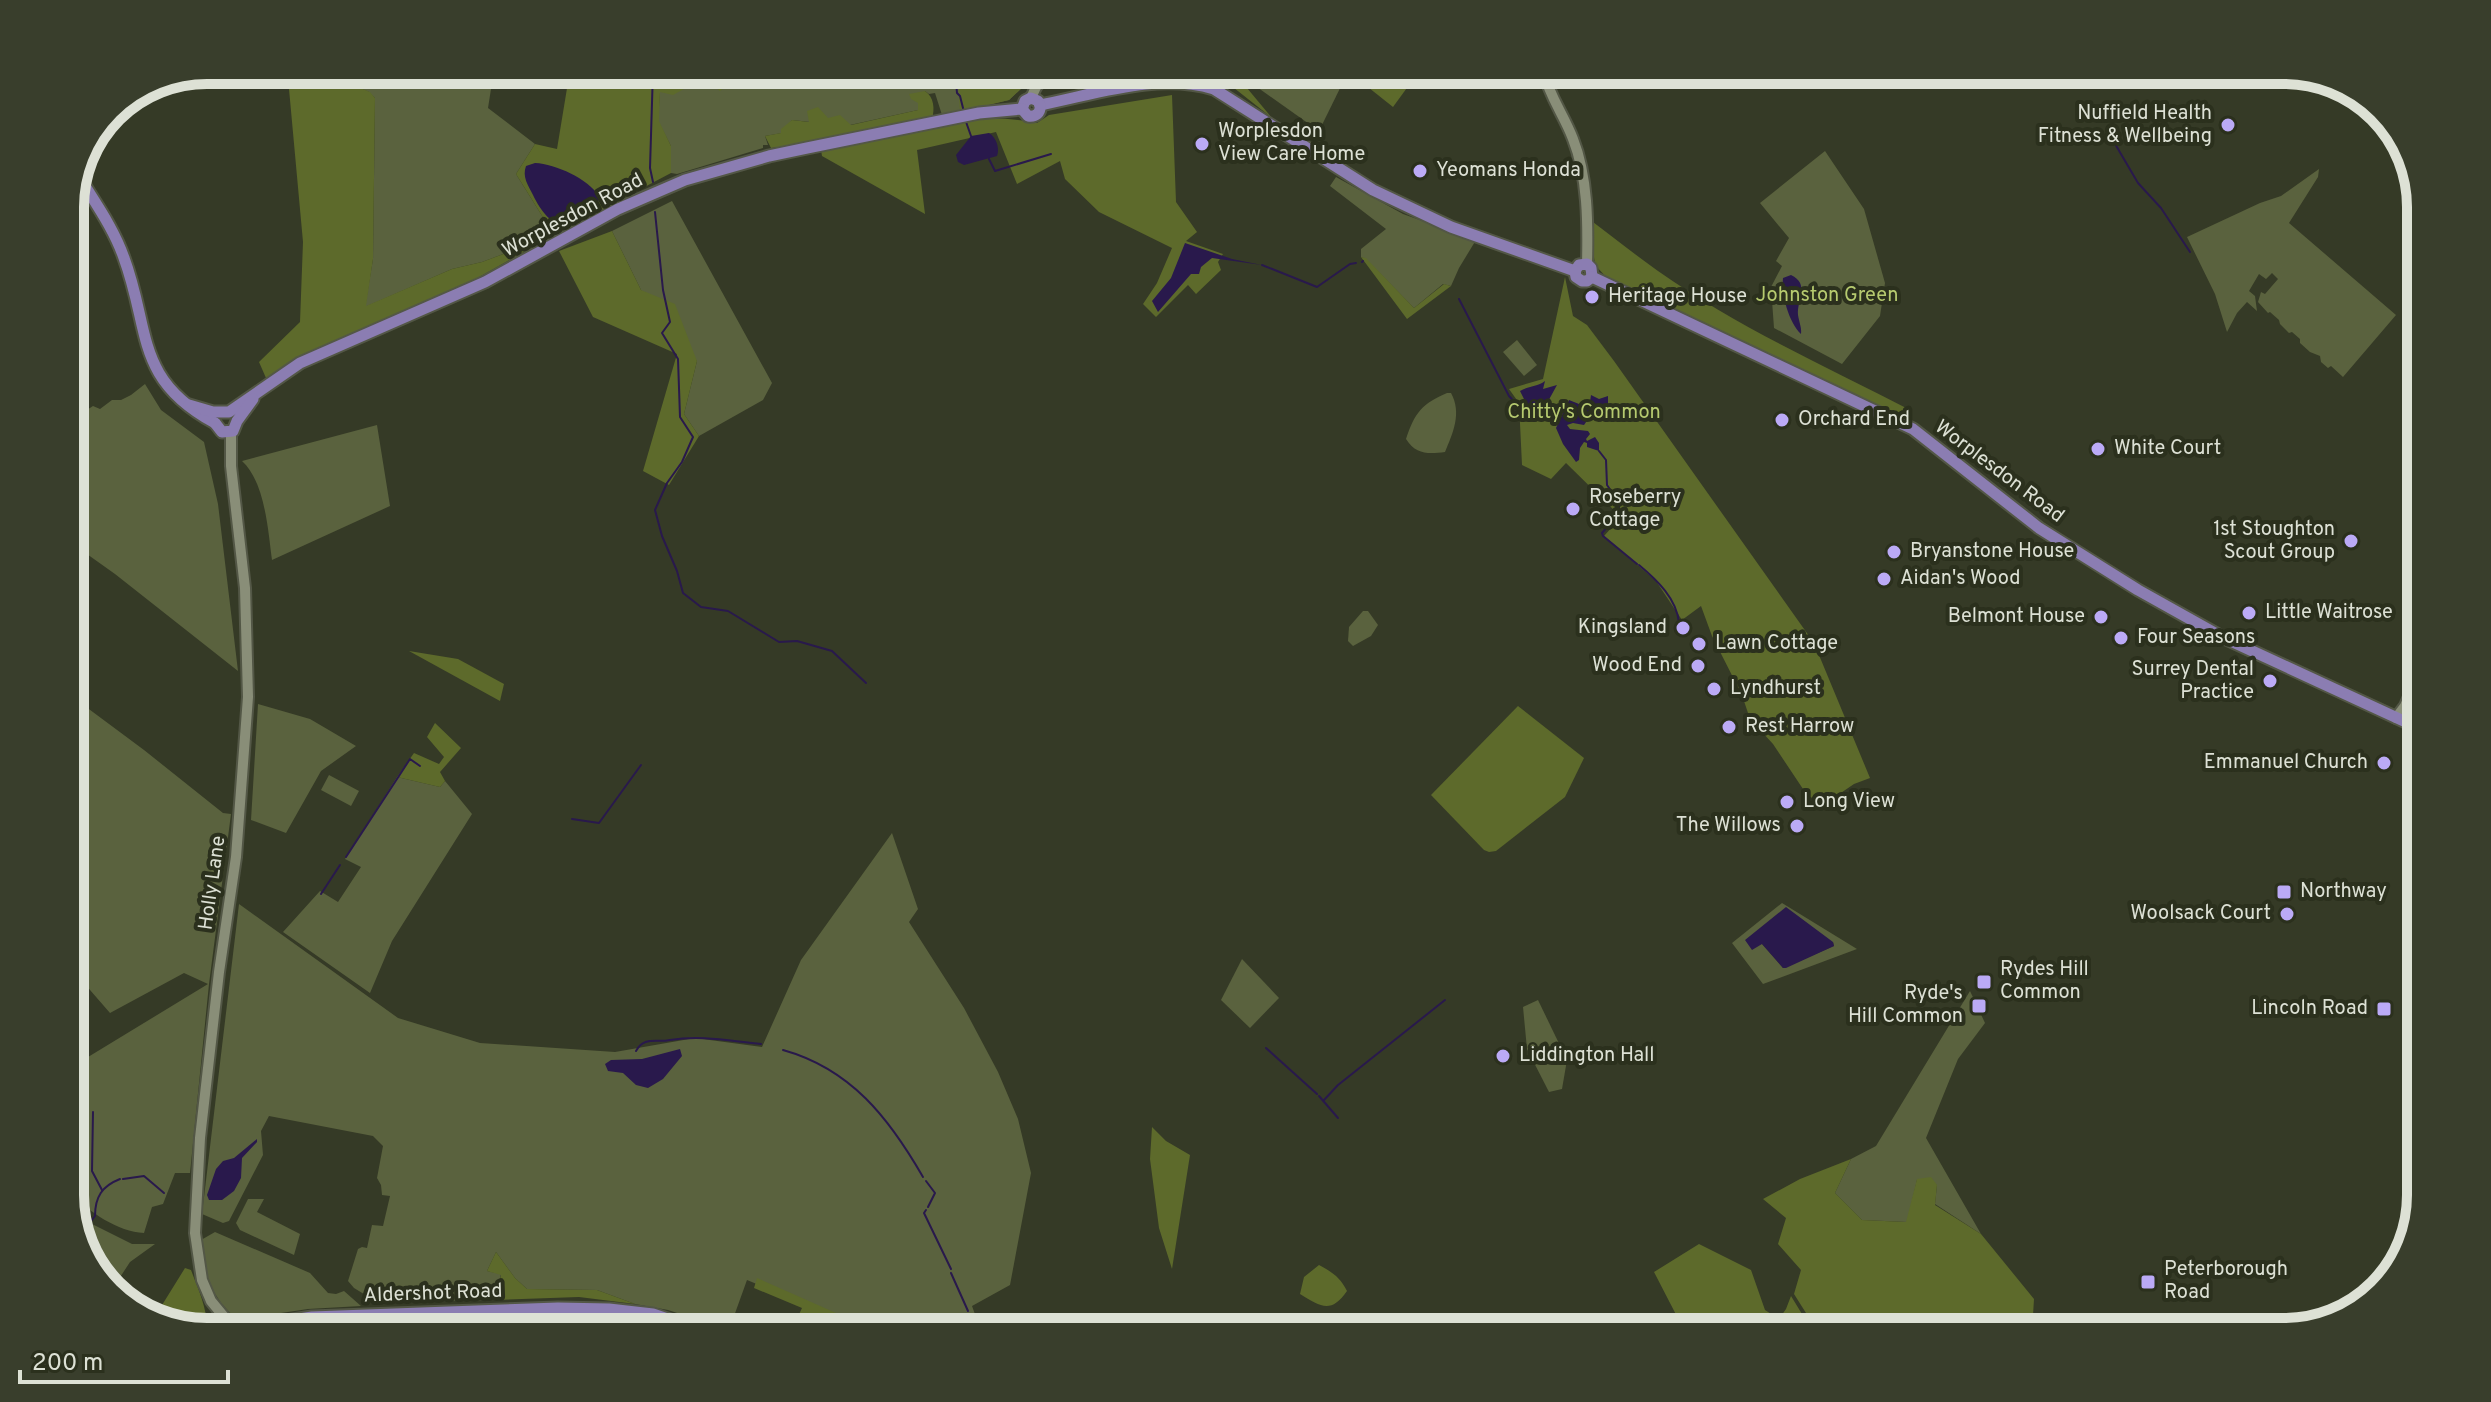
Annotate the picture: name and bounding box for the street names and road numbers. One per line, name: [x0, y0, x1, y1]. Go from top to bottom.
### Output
street label: Worplesdon Road: [498, 168, 648, 264]
street label: Worplesdon Road: [1929, 415, 2069, 529]
street label: Holly Lane: [193, 834, 233, 932]
street label: Aldershot Road: [363, 1279, 503, 1309]

